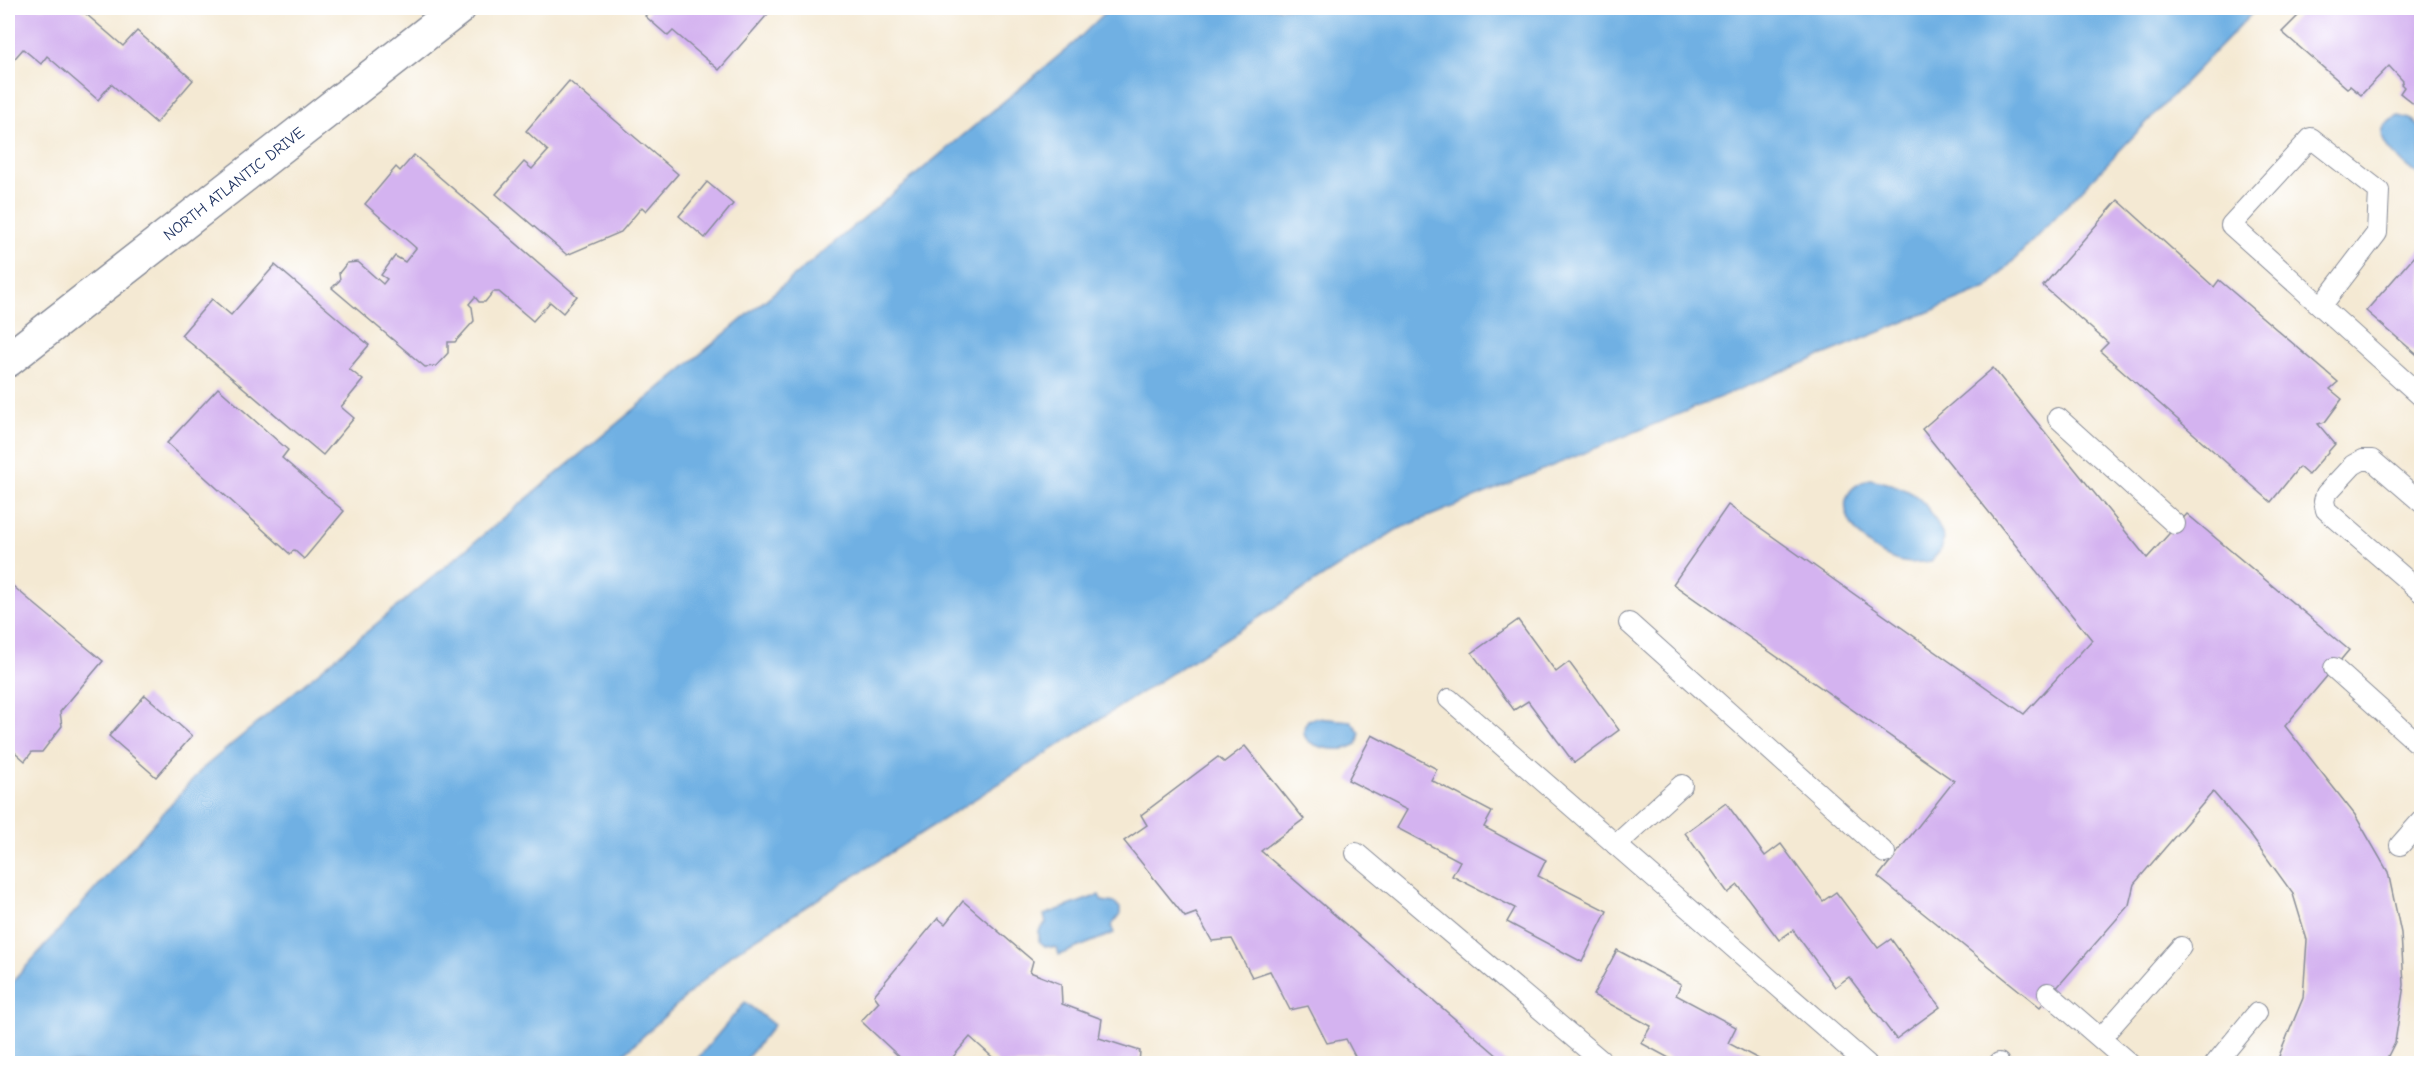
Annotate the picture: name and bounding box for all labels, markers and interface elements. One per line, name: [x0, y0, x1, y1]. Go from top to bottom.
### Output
street label: NORTH ATLANTIC DRIVE: [160, 123, 308, 244]

